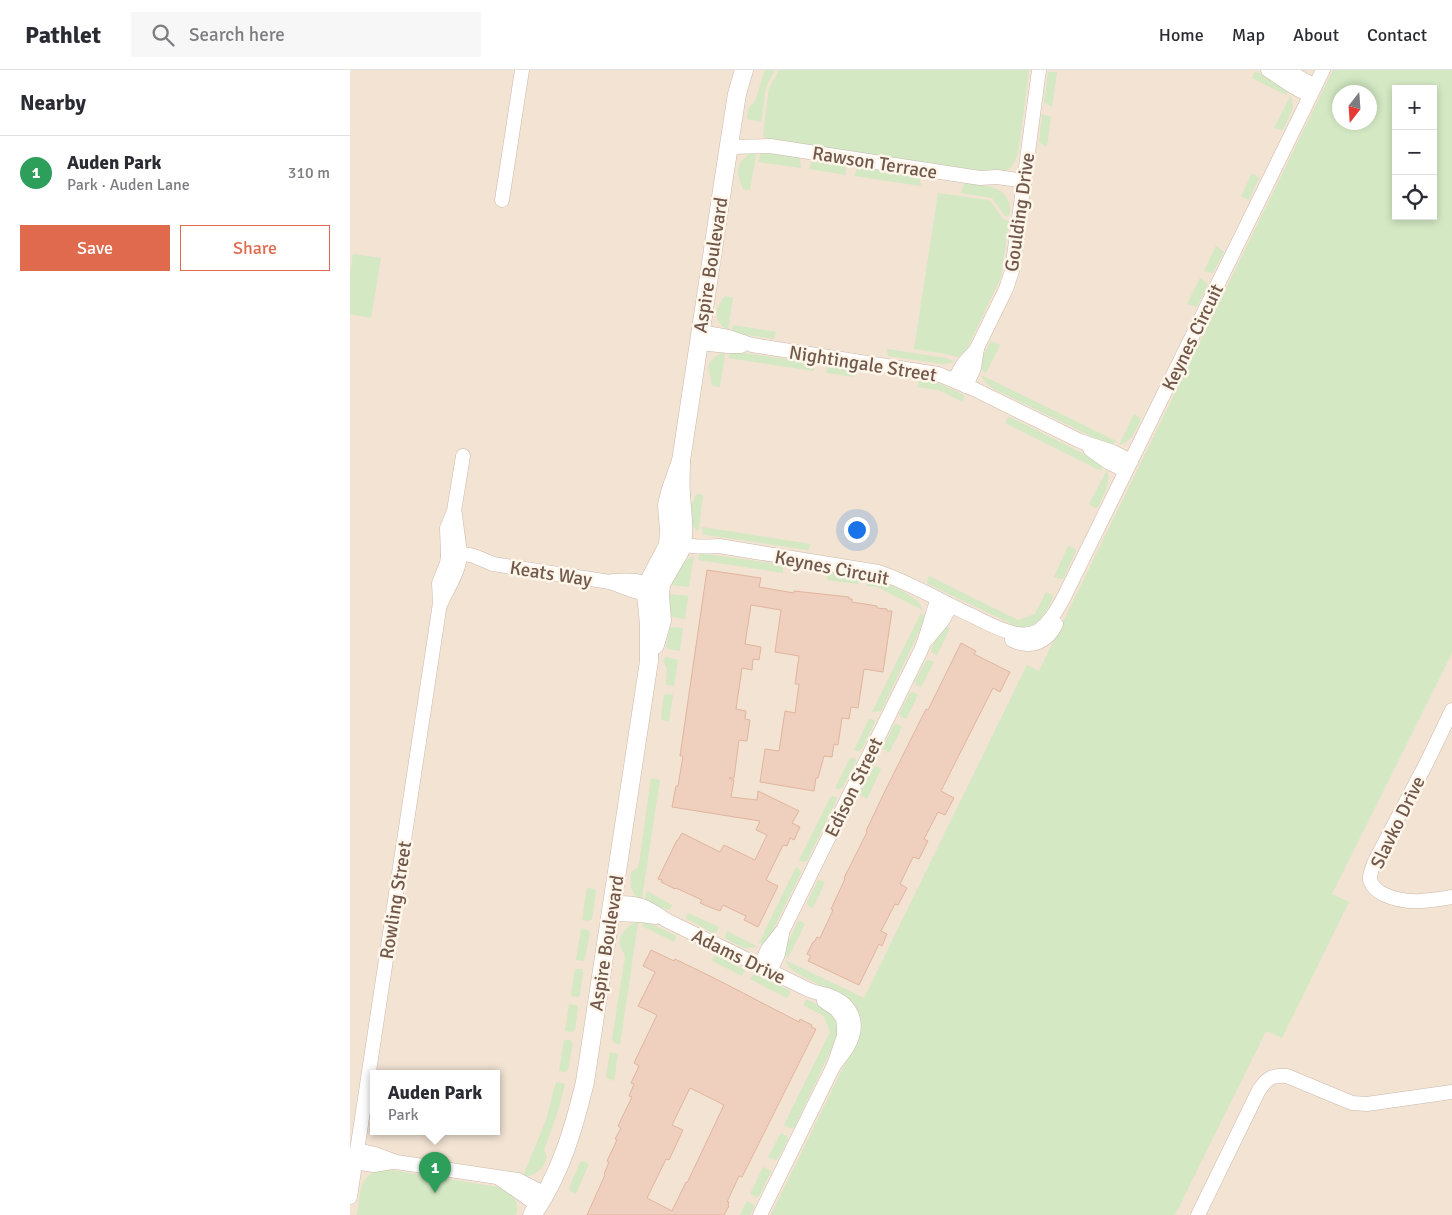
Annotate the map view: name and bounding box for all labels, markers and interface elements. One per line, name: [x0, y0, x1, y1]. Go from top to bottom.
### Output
search box: [131, 12, 481, 57]
text: Pathlet: [25, 20, 101, 50]
icon: search: [149, 21, 177, 49]
text: Search here: [189, 23, 285, 47]
text: Home: [1159, 24, 1204, 46]
text: Map: [1232, 24, 1265, 46]
text: About: [1293, 24, 1339, 46]
text: Contact: [1367, 24, 1427, 46]
north arrow: [1332, 85, 1377, 130]
map controls: [1392, 85, 1437, 220]
button: +: [1392, 85, 1437, 130]
text: Nearby: [20, 90, 86, 116]
button: −: [1392, 130, 1437, 175]
street label: Rawson Terrace: [811, 141, 939, 185]
text: Auden Park: [67, 151, 162, 175]
street label: Goulding Drive: [1000, 151, 1040, 273]
text: 1: [32, 163, 40, 183]
text: 310 m: [288, 163, 330, 183]
text: Park · Auden Lane: [67, 175, 190, 195]
button: locate: [1392, 175, 1437, 220]
street label: Aspire Boulevard: [688, 196, 734, 335]
button: Save: [20, 225, 170, 271]
button: Share: [180, 225, 330, 271]
street label: Keynes Circuit: [1157, 280, 1229, 395]
street label: Nightingale Street: [787, 340, 939, 388]
your location: [844, 517, 870, 543]
street label: Keynes Circuit: [773, 545, 891, 591]
street label: Keats Way: [508, 556, 594, 592]
street label: Edison Street: [819, 733, 888, 841]
street label: Slavko Drive: [1365, 772, 1431, 873]
street label: Rowling Street: [375, 839, 417, 961]
street label: Aspire Boulevard: [584, 874, 630, 1013]
street label: Adams Drive: [688, 924, 789, 990]
popup: [370, 1070, 500, 1135]
text: Auden Park: [388, 1081, 482, 1105]
text: Park: [388, 1105, 418, 1125]
pin: 1: [419, 1152, 451, 1193]

